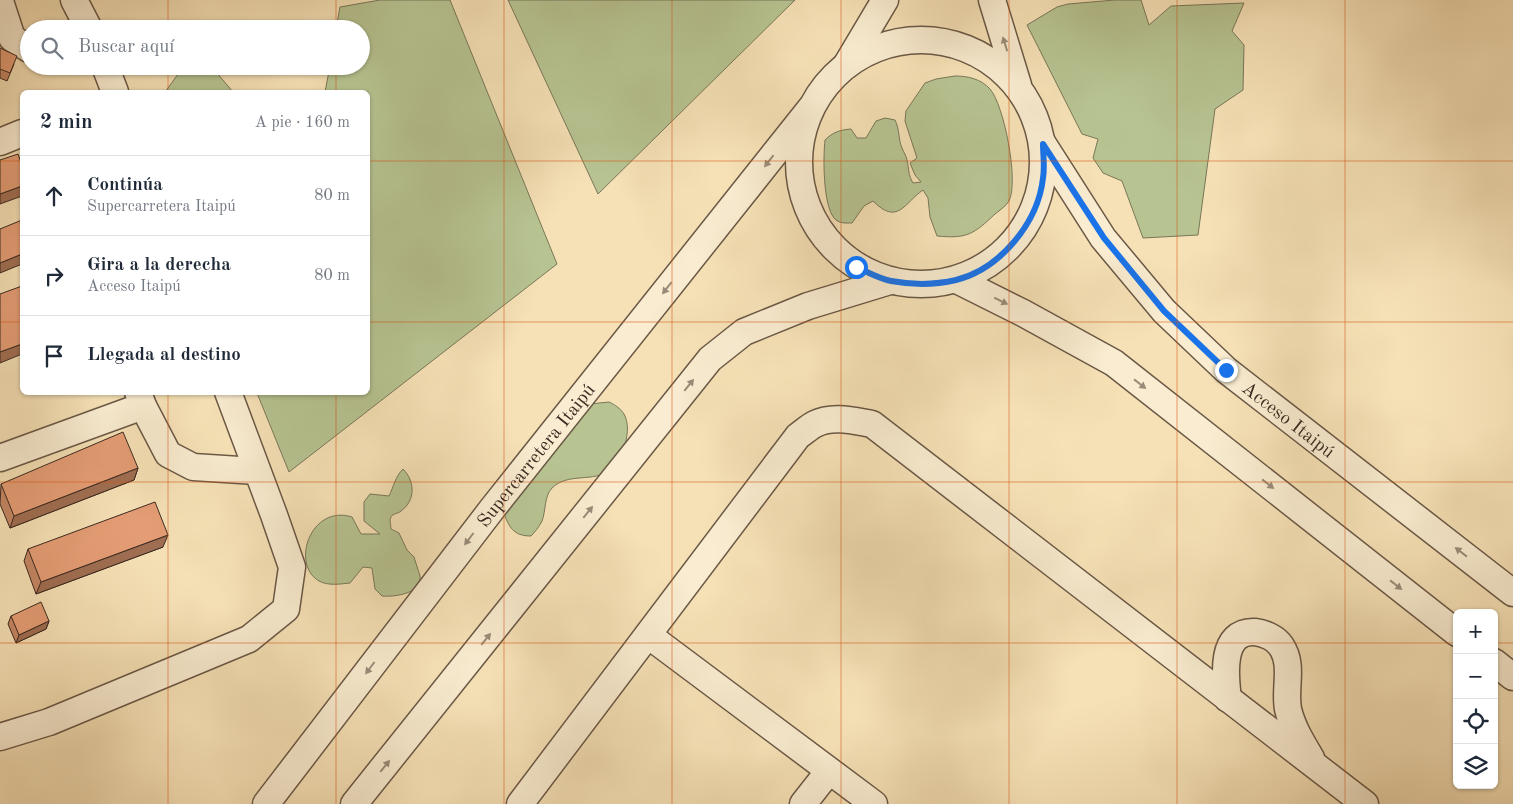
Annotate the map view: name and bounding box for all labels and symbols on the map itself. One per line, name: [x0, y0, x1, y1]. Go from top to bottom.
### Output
one-way arrow: [1001, 36, 1009, 51]
one-way arrow: [763, 154, 774, 167]
route start: [845, 256, 868, 279]
one-way arrow: [662, 281, 673, 294]
one-way arrow: [994, 297, 1008, 305]
route end: [1215, 359, 1238, 382]
one-way arrow: [684, 378, 694, 392]
one-way arrow: [1133, 378, 1146, 389]
street label: Acceso Itaipú: [1238, 379, 1337, 463]
street label: Supercarretera Itaipú: [475, 381, 600, 531]
one-way arrow: [1261, 479, 1274, 490]
one-way arrow: [582, 506, 593, 519]
one-way arrow: [464, 532, 474, 546]
one-way arrow: [1455, 546, 1468, 557]
one-way arrow: [1389, 579, 1402, 590]
one-way arrow: [481, 633, 492, 646]
one-way arrow: [365, 661, 376, 674]
one-way arrow: [379, 760, 390, 773]

